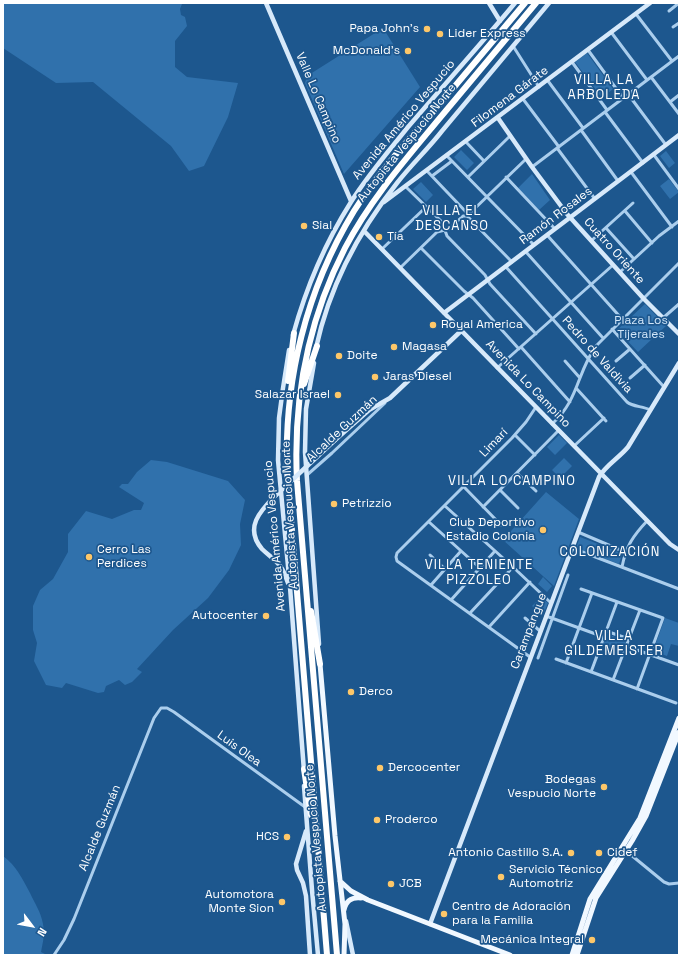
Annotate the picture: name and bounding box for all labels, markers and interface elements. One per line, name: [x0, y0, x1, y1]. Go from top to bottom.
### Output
place label: Papa John's: [349, 22, 419, 36]
marker: Papa John's: [422, 24, 432, 34]
place label: Lider Express: [448, 27, 526, 41]
marker: Lider Express: [435, 29, 445, 39]
place label: McDonald's: [333, 44, 400, 58]
marker: McDonald's: [403, 46, 413, 56]
street label: Valle Lo Campino: [292, 50, 344, 146]
street label: Avenida Américo Vespucio: [350, 57, 458, 183]
street label: Filomena Gárate: [469, 63, 551, 131]
district label: VILLA LA ARBOLEDA: [568, 72, 640, 103]
street label: Autopista Vespucio Norte: [355, 81, 459, 205]
street label: Ramón Rosales: [517, 184, 595, 248]
district label: VILLA EL DESCANSO: [415, 203, 489, 234]
street label: Cuatro Oriente: [581, 215, 647, 287]
place label: Sial: [312, 219, 332, 233]
marker: Sial: [299, 221, 309, 231]
place label: Tía: [387, 230, 404, 244]
marker: Tía: [374, 232, 384, 242]
street label: Pedro de Valdivia: [559, 314, 635, 396]
park label: Plaza Los Tijerales: [614, 314, 668, 342]
place label: Royal America: [441, 318, 523, 332]
marker: Royal America: [428, 320, 438, 330]
street label: Avenida Lo Campino: [483, 337, 573, 431]
place label: Magasa: [402, 340, 447, 354]
marker: Magasa: [389, 342, 399, 352]
place label: Doite: [347, 349, 378, 363]
marker: Doite: [334, 351, 344, 361]
place label: Jaras Diesel: [383, 370, 452, 384]
marker: Jaras Diesel: [370, 372, 380, 382]
place label: Salazar Israel: [255, 388, 330, 402]
marker: Salazar Israel: [333, 390, 343, 400]
street label: Alcalde Guzmán: [304, 393, 380, 465]
street label: Limarí: [477, 426, 511, 460]
street label: Autopista Vespucio Norte: [279, 441, 301, 589]
street label: Avenida Américo Vespucio: [261, 460, 289, 612]
district label: VILLA LO CAMPINO: [448, 473, 576, 489]
place label: Petrizzio: [342, 497, 392, 511]
marker: Petrizzio: [329, 499, 339, 509]
place label: Club Deportivo Estadio Colonia: [446, 516, 535, 544]
marker: Club Deportivo Estadio Colonia: [538, 525, 548, 535]
place label: Cerro Las Perdices: [97, 543, 151, 571]
district label: COLONIZACIÓN: [560, 544, 660, 560]
marker: Cerro Las Perdices: [84, 552, 94, 562]
district label: VILLA TENIENTE PIZZOLEO: [425, 557, 533, 588]
street label: Carampangue: [508, 591, 550, 671]
place label: Autocenter: [192, 609, 258, 623]
marker: Autocenter: [261, 611, 271, 621]
district label: VILLA GILDEMEISTER: [564, 628, 664, 659]
place label: Derco: [359, 685, 393, 699]
marker: Derco: [346, 687, 356, 697]
street label: Luis Olea: [214, 728, 264, 770]
place label: Dercocenter: [388, 761, 460, 775]
street label: Autopista Vespucio Norte: [302, 763, 330, 913]
marker: Dercocenter: [375, 763, 385, 773]
place label: Bodegas Vespucio Norte: [508, 773, 596, 801]
marker: Bodegas Vespucio Norte: [599, 782, 609, 792]
street label: Alcalde Guzmán: [76, 783, 124, 873]
place label: Proderco: [385, 813, 438, 827]
marker: Proderco: [372, 815, 382, 825]
place label: HCS: [256, 830, 279, 844]
marker: HCS: [282, 832, 292, 842]
place label: Antonio Castillo S.A.: [448, 846, 563, 860]
place label: Cidef: [607, 846, 638, 860]
marker: Antonio Castillo S.A.: [566, 848, 576, 858]
marker: Cidef: [594, 848, 604, 858]
place label: Servicio Técnico Automotriz: [509, 863, 603, 891]
marker: Servicio Técnico Automotriz: [496, 872, 506, 882]
place label: JCB: [399, 877, 422, 891]
marker: JCB: [386, 879, 396, 889]
place label: Automotora Monte Sion: [205, 888, 274, 916]
marker: Automotora Monte Sion: [277, 897, 287, 907]
place label: Centro de Adoración para la Familia: [452, 900, 571, 928]
north arrow: [12, 906, 52, 946]
marker: Centro de Adoración para la Familia: [439, 909, 449, 919]
text: N: [34, 926, 50, 939]
place label: Mecánica Integral: [481, 933, 584, 947]
marker: Mecánica Integral: [587, 935, 597, 945]

